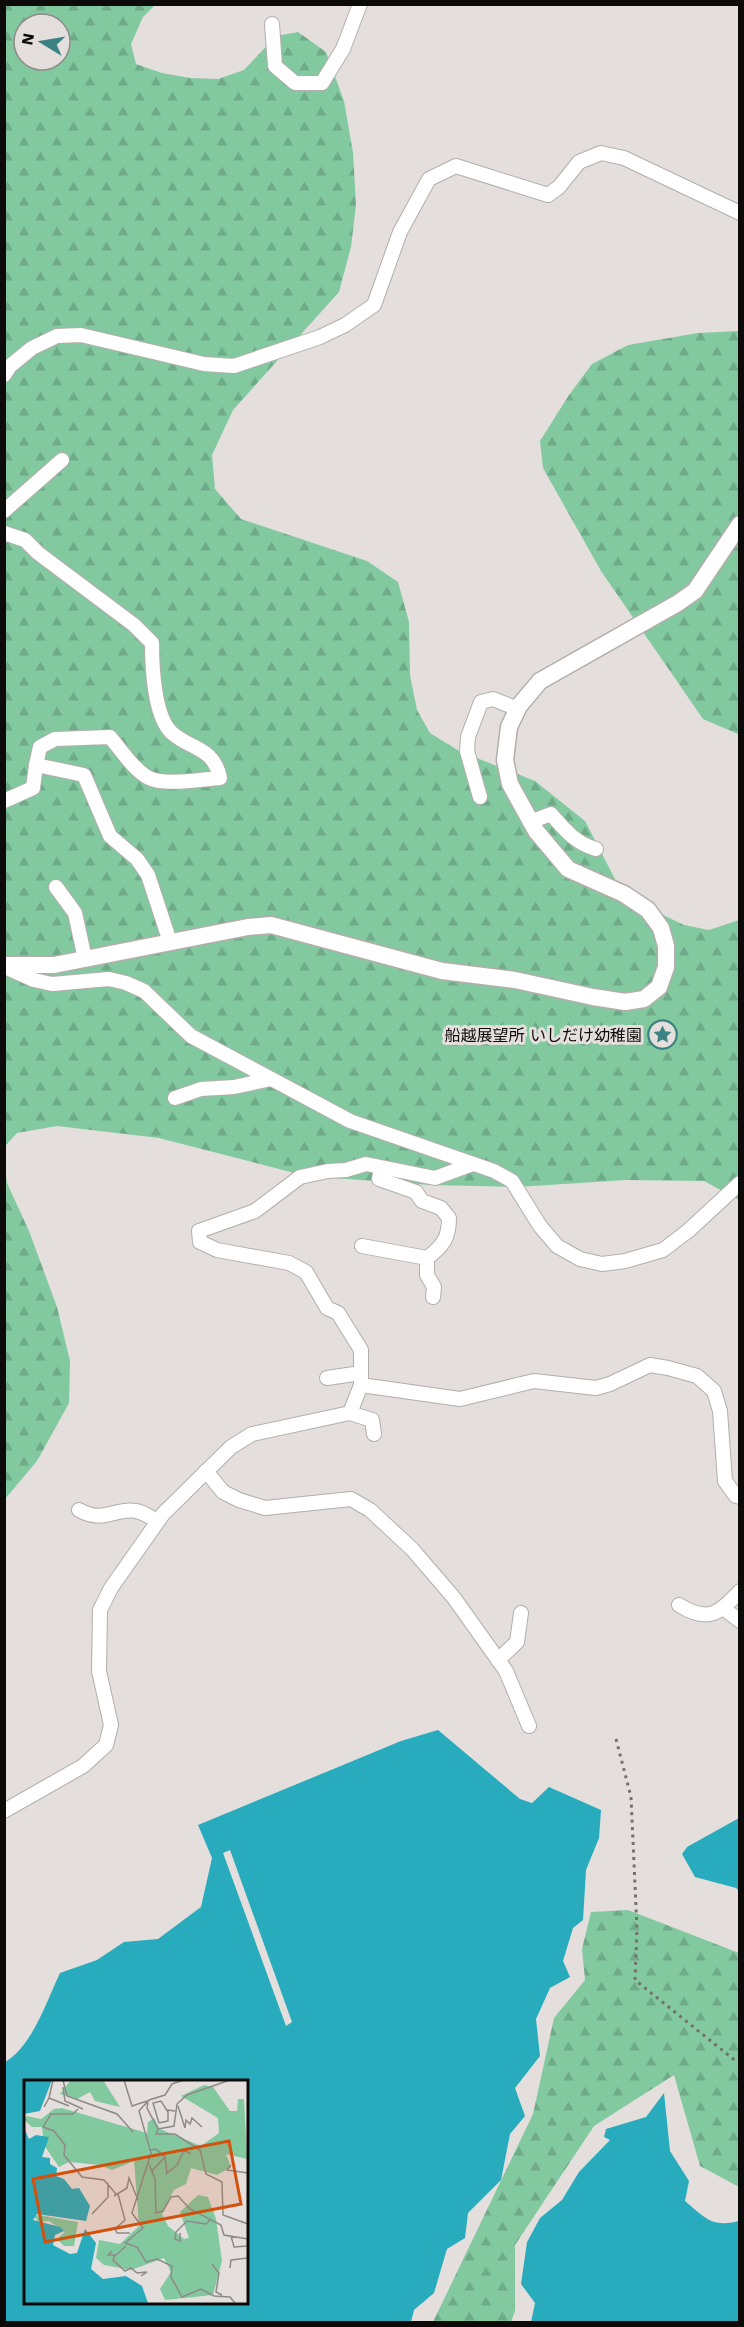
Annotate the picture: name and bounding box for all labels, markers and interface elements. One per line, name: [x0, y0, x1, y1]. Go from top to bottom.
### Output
north arrow: [12, 12, 72, 72]
text: N: [17, 32, 38, 47]
place icon: 船越展望所 いしだけ幼稚園: [647, 1019, 679, 1051]
place label: 船越展望所 いしだけ幼稚園: [445, 1026, 642, 1045]
inset map: [24, 2080, 248, 2303]

